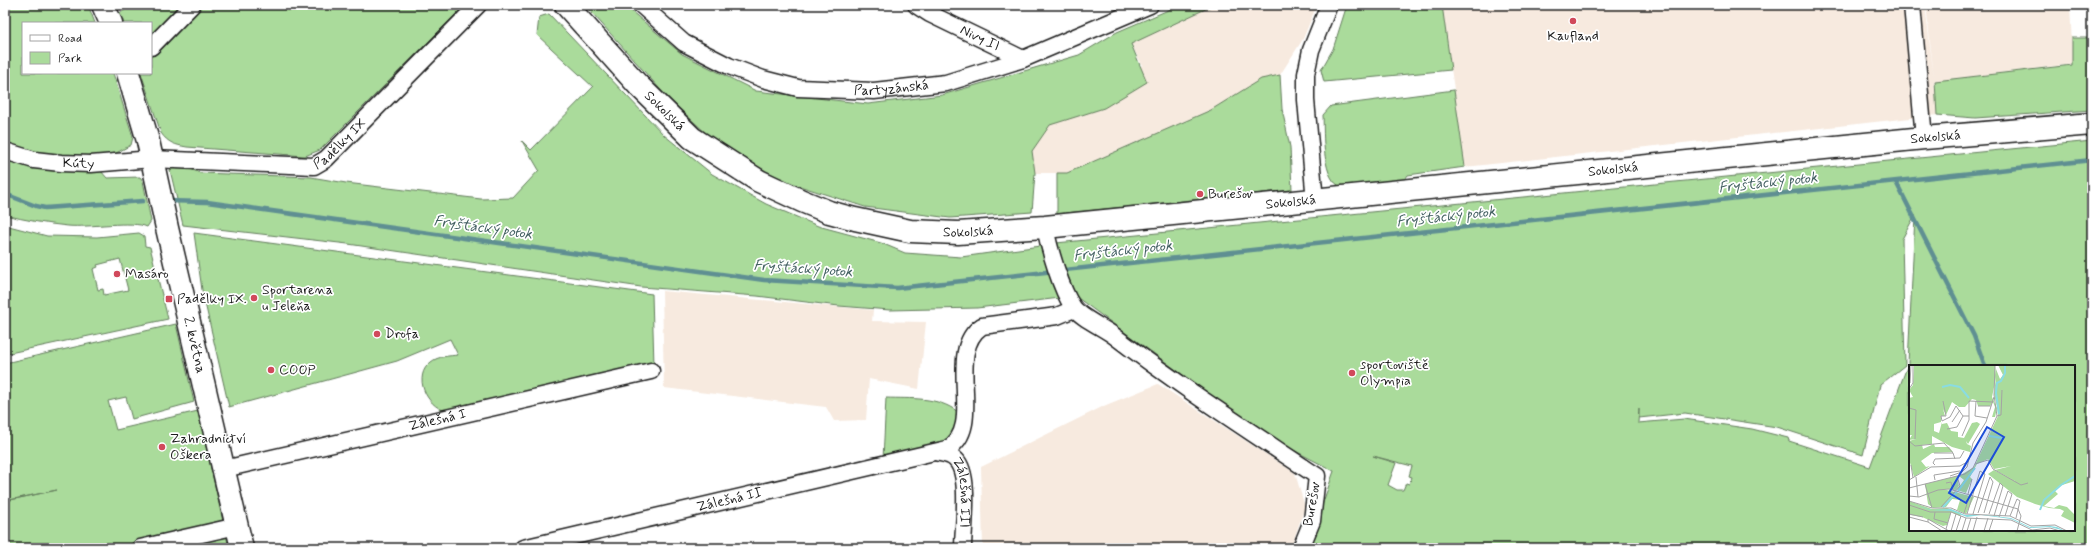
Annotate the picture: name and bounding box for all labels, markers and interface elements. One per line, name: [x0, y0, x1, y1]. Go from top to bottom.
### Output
marker: Kaufland: [1568, 16, 1578, 26]
street label: Nivy II: [957, 21, 1003, 55]
legend: [22, 22, 152, 74]
place label: Kaufland: [1547, 27, 1599, 45]
text: Road: [58, 31, 82, 47]
text: Park: [58, 51, 82, 67]
street label: Partyzánská: [853, 76, 930, 100]
street label: Sokolská: [640, 87, 689, 135]
street label: Padělky IX: [310, 114, 370, 173]
street label: Sokolská: [1909, 126, 1961, 148]
street label: Kúty: [62, 154, 95, 173]
street label: Sokolská: [1587, 158, 1639, 181]
water label: Fryštácký potok: [1718, 168, 1819, 198]
place label: Burešov: [1208, 185, 1253, 203]
marker: Burešov: [1195, 189, 1205, 199]
street label: Sokolská: [1265, 191, 1317, 214]
water label: Fryštácký potok: [1396, 202, 1497, 232]
water label: Fryštácký potok: [432, 211, 534, 245]
street label: Sokolská: [943, 222, 994, 242]
water label: Fryštácký potok: [1073, 236, 1174, 266]
water label: Fryštácký potok: [753, 256, 854, 282]
place label: Masáro: [125, 265, 169, 283]
marker: Masáro: [112, 269, 122, 279]
place label: Sportarena u Jeleňa: [262, 281, 333, 315]
place label: Padělky IX.: [177, 290, 247, 308]
marker: Sportarena u Jeleňa: [249, 293, 259, 303]
marker: Padělky IX.: [164, 294, 174, 304]
street label: 2. května: [179, 315, 210, 375]
place label: Drofa: [385, 325, 419, 343]
marker: Drofa: [372, 329, 382, 339]
place label: sportoviště Olympia: [1360, 356, 1429, 390]
place label: COOP: [279, 361, 316, 379]
marker: COOP: [266, 365, 276, 375]
inset map: [1909, 365, 2075, 531]
marker: sportoviště Olympia: [1347, 368, 1357, 378]
street label: Zálešná I: [407, 405, 468, 435]
place label: Zahradnictví Oškera: [170, 430, 246, 464]
marker: Zahradnictví Oškera: [157, 442, 167, 452]
street label: Zálešná III: [948, 454, 974, 528]
street label: Burešov: [1299, 480, 1325, 528]
street label: Zálešná II: [695, 483, 764, 516]

